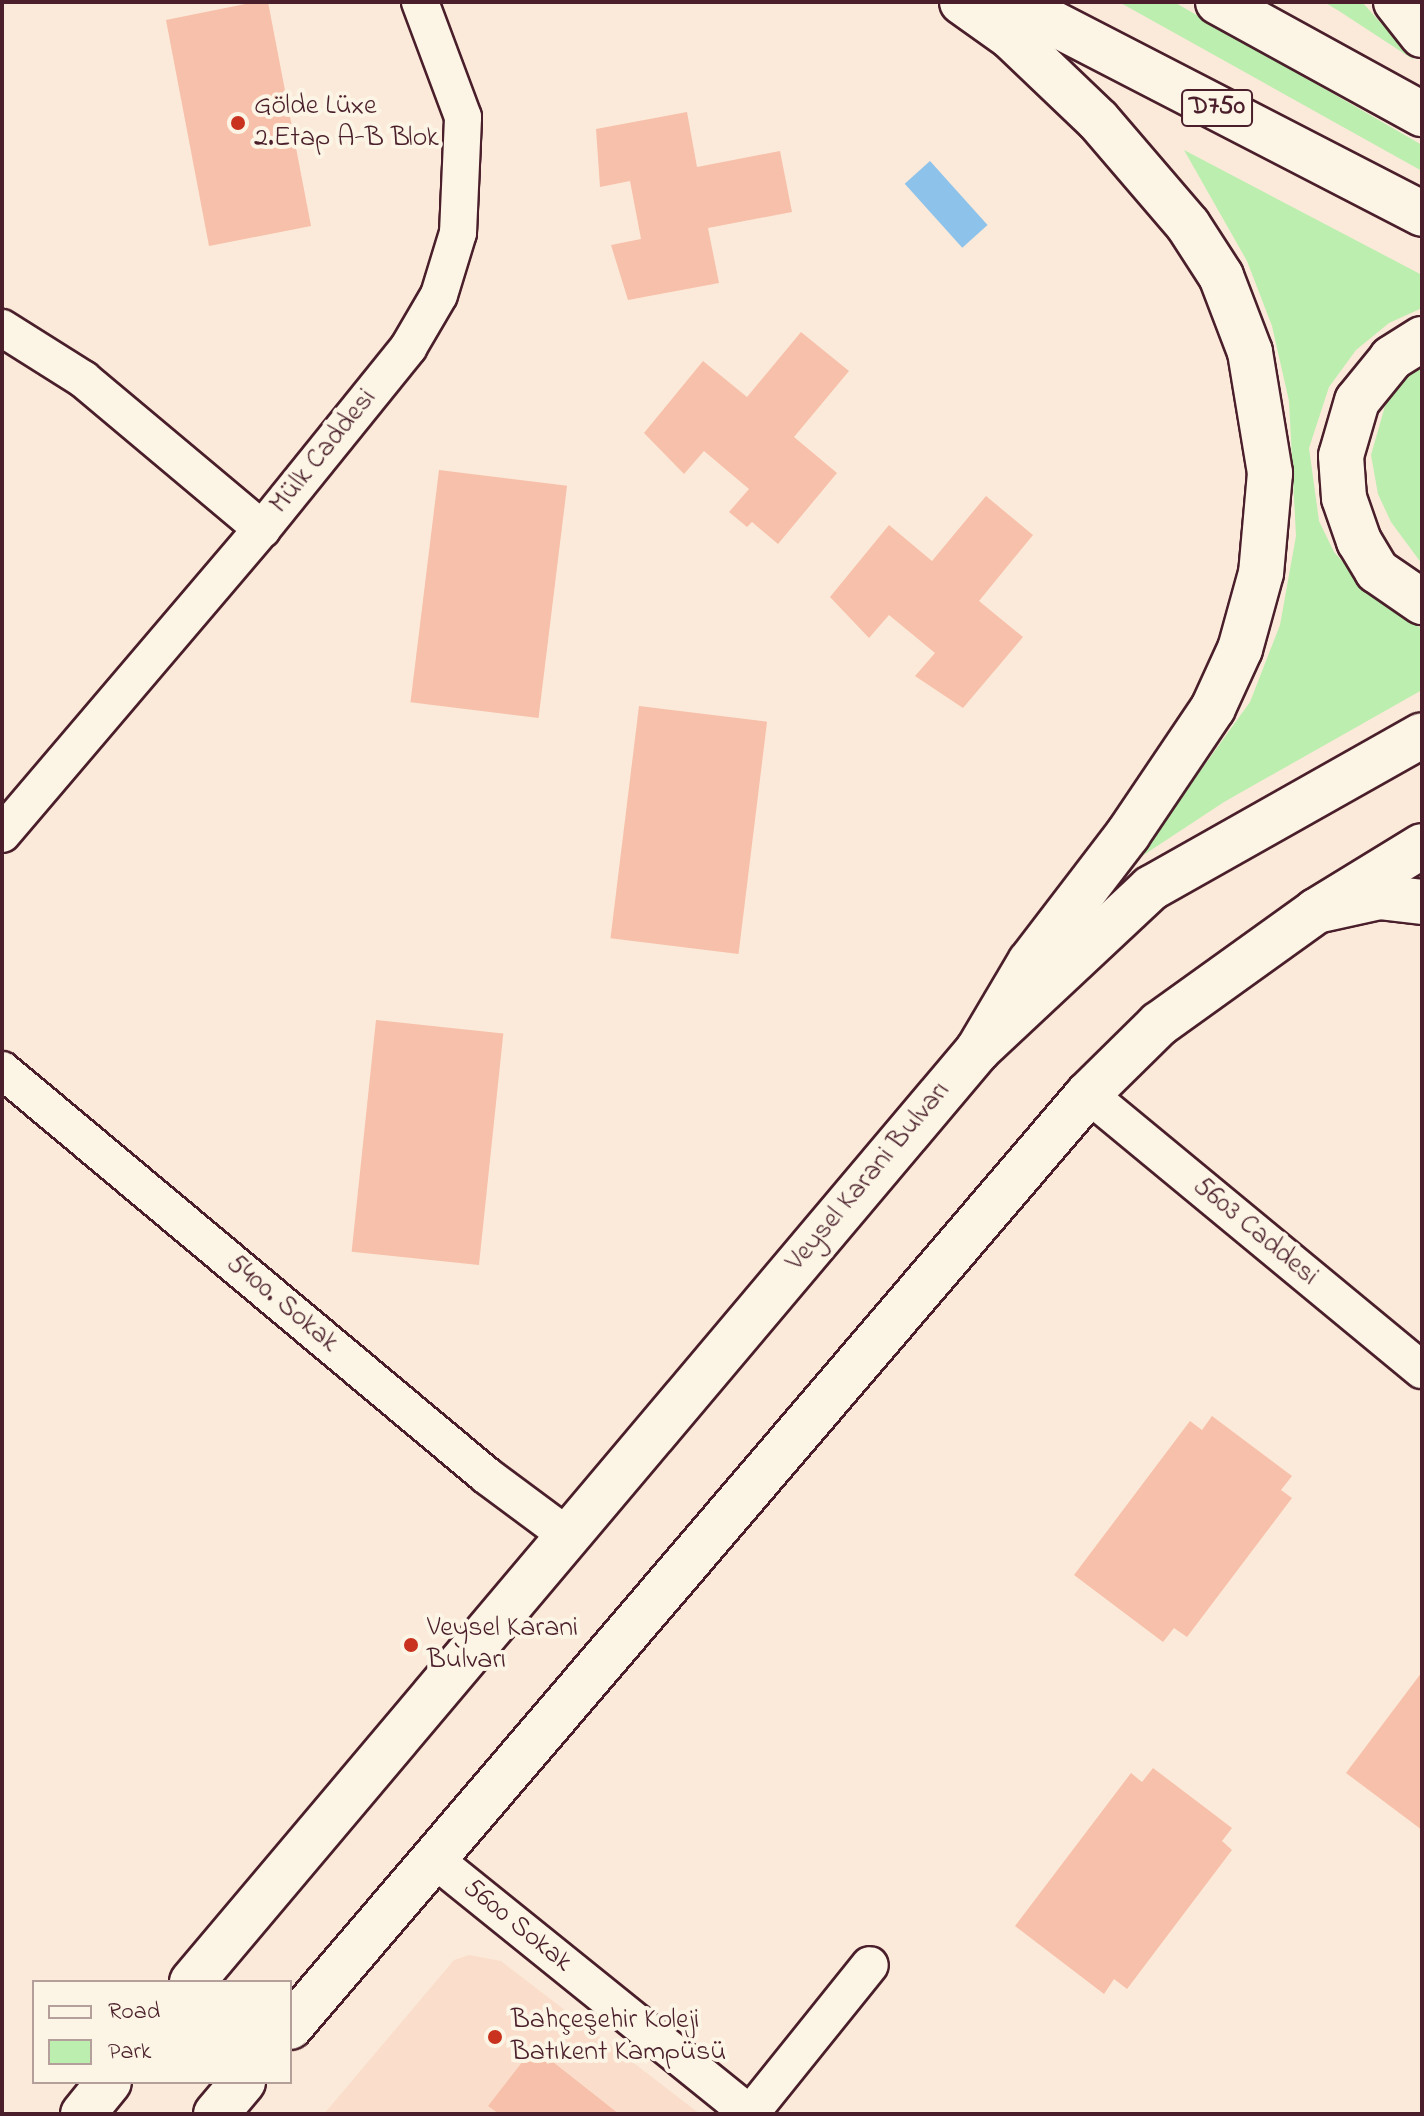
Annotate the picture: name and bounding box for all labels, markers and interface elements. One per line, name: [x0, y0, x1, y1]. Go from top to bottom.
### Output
road number: D750: [1181, 86, 1253, 130]
place label: Gölde Lüxe 2.Etap A-B Blok: [254, 90, 439, 156]
marker: Gölde Lüxe 2.Etap A-B Blok: [229, 114, 247, 132]
street label: Mülk Caddesi: [264, 383, 384, 521]
street label: Veysel Karani Bulvarı: [780, 1075, 958, 1279]
street label: 5603 Caddesi: [1186, 1170, 1324, 1294]
street label: 5400. Sokak: [219, 1247, 345, 1361]
place label: Veysel Karani Bulvarı: [427, 1612, 578, 1678]
marker: Veysel Karani Bulvarı: [402, 1636, 420, 1654]
street label: 5600 Sokak: [456, 1872, 578, 1980]
legend: [32, 1980, 292, 2084]
text: Road: [108, 1995, 160, 2030]
place label: Bahçeşehir Koleji Batıkent Kampüsü: [511, 2004, 726, 2070]
marker: Bahçeşehir Koleji Batıkent Kampüsü: [486, 2028, 504, 2046]
text: Park: [108, 2035, 151, 2070]

